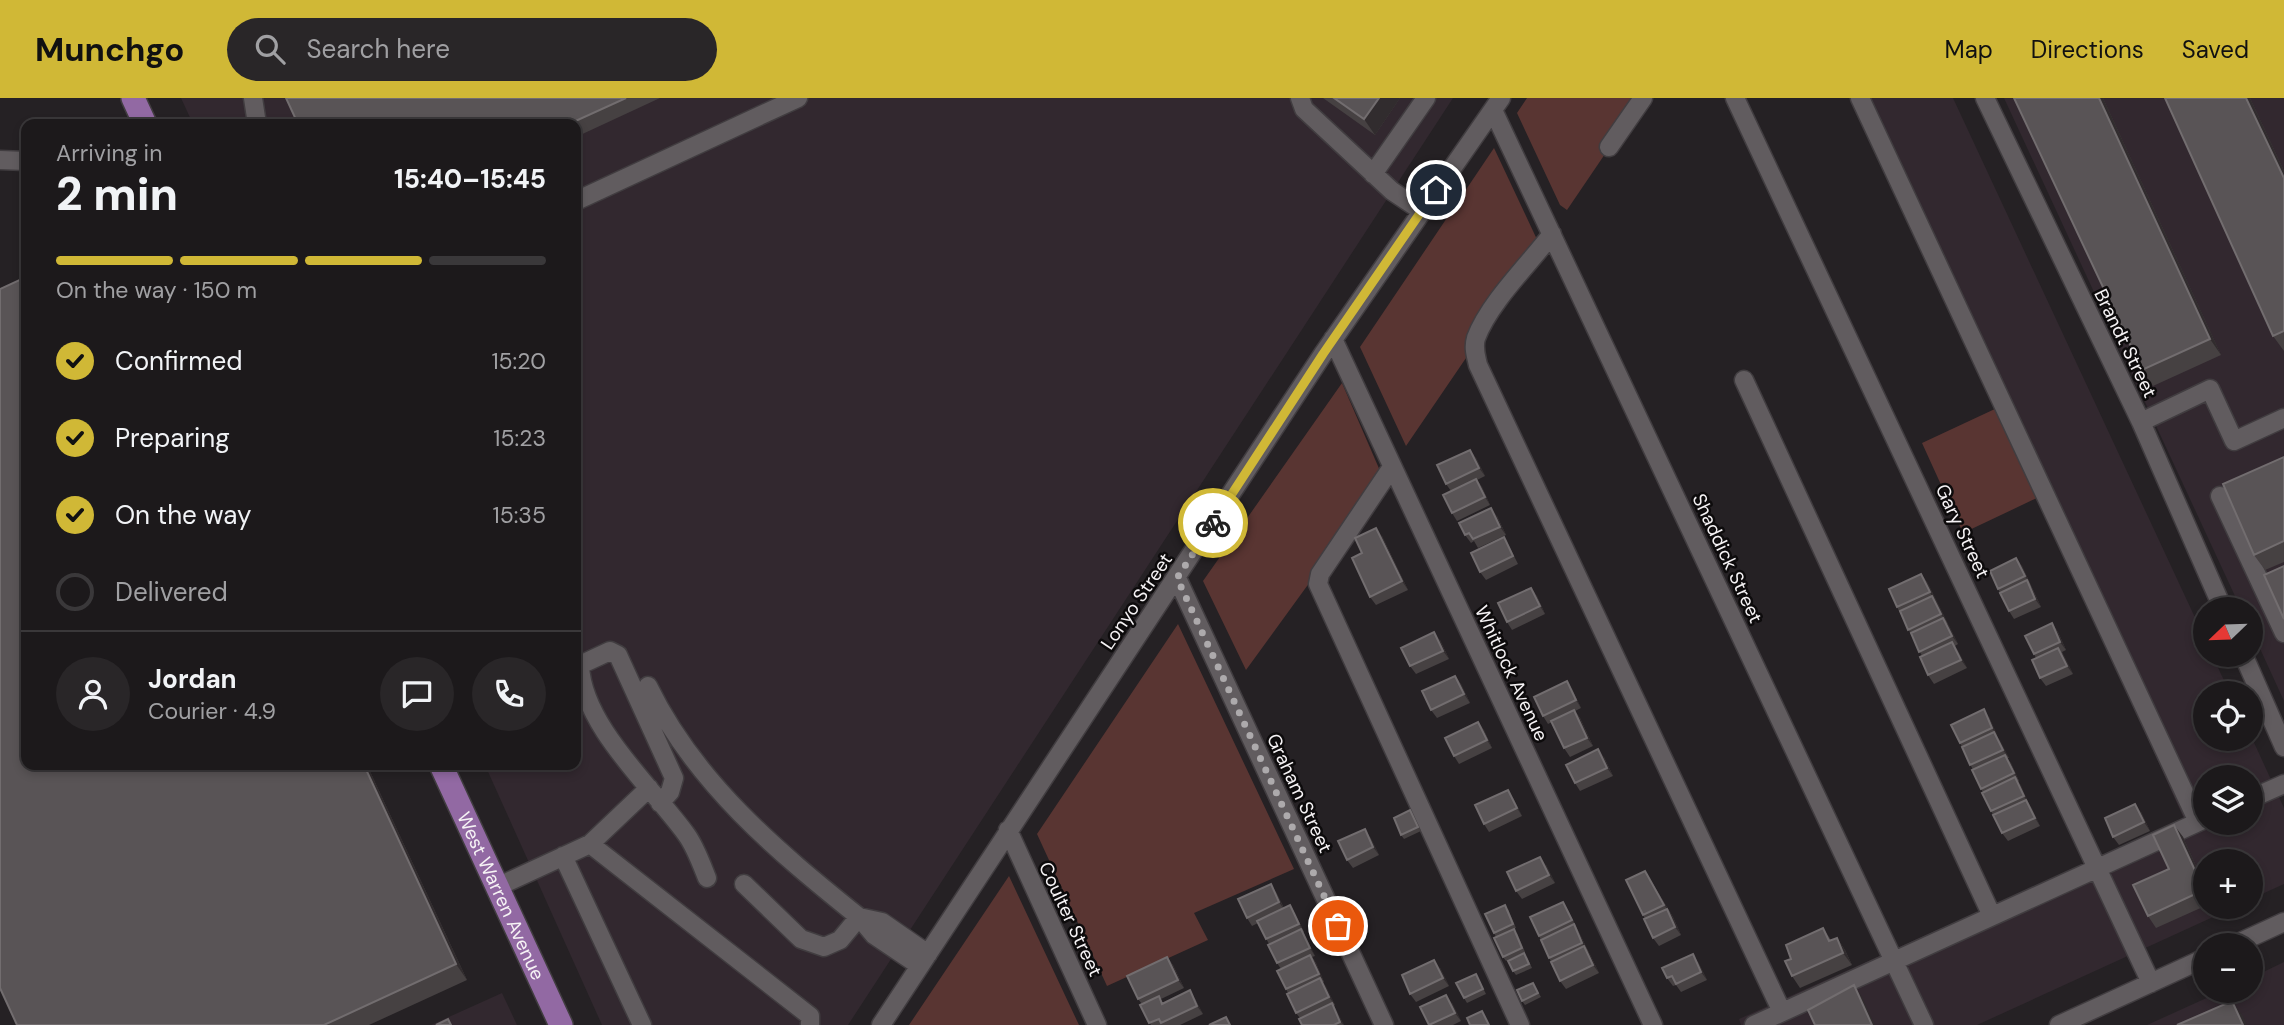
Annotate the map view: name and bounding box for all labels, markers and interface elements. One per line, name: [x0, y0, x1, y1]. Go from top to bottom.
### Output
search box: [227, 18, 717, 81]
text: Munchgo: [35, 28, 185, 71]
icon: search: [251, 30, 289, 68]
text: Search here: [307, 32, 450, 66]
text: Map: [1945, 34, 1993, 65]
text: Directions: [2031, 34, 2144, 65]
text: Saved: [2182, 34, 2249, 65]
text: Arriving in: [56, 138, 162, 168]
pin: [1406, 160, 1466, 220]
text: 15:40–15:45: [394, 162, 546, 196]
text: 2 min: [56, 164, 178, 224]
icon: home: [1417, 171, 1455, 209]
text: On the way · 150 m: [56, 275, 257, 305]
street label: Brandt Street: [2088, 285, 2163, 402]
icon: check: [56, 342, 94, 380]
text: Confirmed: [115, 344, 242, 378]
text: 15:20: [491, 346, 546, 376]
icon: check: [56, 419, 94, 457]
text: Preparing: [115, 421, 230, 455]
text: 15:23: [493, 423, 546, 453]
street label: Gary Street: [1930, 480, 1995, 582]
courier: [1178, 488, 1248, 558]
street label: Shaddick Street: [1687, 489, 1768, 627]
icon: check: [56, 496, 94, 534]
text: On the way: [115, 498, 251, 532]
text: 15:35: [493, 500, 546, 530]
icon: bike: [1194, 504, 1232, 542]
street label: Lonyo Street: [1095, 548, 1178, 654]
text: Delivered: [115, 575, 228, 609]
north arrow: [2193, 597, 2263, 667]
map controls: [2193, 597, 2263, 1003]
street label: Whitlock Avenue: [1469, 601, 1554, 745]
button: person: [56, 657, 130, 731]
button: chat: [380, 657, 454, 731]
button: phone: [472, 657, 546, 731]
text: Jordan: [148, 662, 237, 696]
button: locate: [2193, 681, 2263, 751]
text: Courier · 4.9: [148, 696, 276, 726]
street label: Graham Street: [1261, 730, 1338, 857]
button: layers: [2193, 765, 2263, 835]
street label: West Warren Avenue: [451, 808, 551, 984]
button: +: [2193, 849, 2263, 919]
street label: Coulter Street: [1033, 858, 1108, 981]
pin: [1308, 896, 1368, 956]
icon: bag: [1319, 907, 1357, 945]
button: −: [2193, 933, 2263, 1003]

